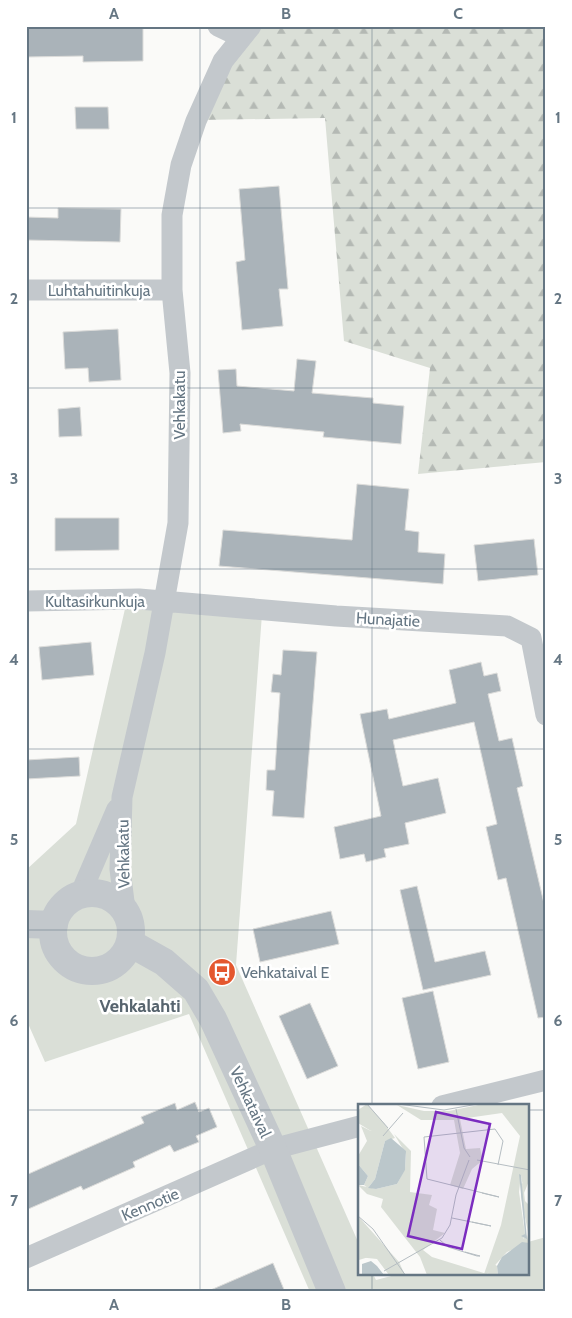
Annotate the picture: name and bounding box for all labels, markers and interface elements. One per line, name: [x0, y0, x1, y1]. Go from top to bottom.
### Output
text: A: [109, 4, 119, 23]
text: B: [281, 4, 291, 23]
text: C: [453, 4, 463, 23]
text: 1: [11, 108, 17, 127]
text: 1: [555, 108, 561, 127]
street label: Luhtahuitinkuja: [48, 281, 151, 300]
text: 2: [10, 289, 18, 308]
text: 2: [554, 289, 562, 308]
street label: Vehkakatu: [170, 371, 189, 439]
text: 3: [10, 469, 18, 488]
text: 3: [554, 469, 562, 488]
street label: Kultasirkunkuja: [45, 592, 145, 611]
street label: Hunajatie: [356, 608, 420, 631]
text: 4: [9, 650, 19, 669]
text: 4: [553, 650, 563, 669]
street label: Vehkakatu: [113, 819, 134, 889]
text: 5: [10, 830, 18, 849]
text: 5: [554, 830, 562, 849]
bus stop icon: Vehkataival E: [207, 957, 237, 987]
place label: Vehkataival E: [241, 963, 330, 982]
district label: Vehkalahti: [99, 995, 181, 1017]
text: 6: [10, 1011, 19, 1030]
text: 6: [554, 1011, 563, 1030]
street label: Vehkataival: [226, 1064, 275, 1141]
inset map: [358, 1104, 530, 1276]
street label: Kennotie: [119, 1184, 182, 1225]
text: 7: [10, 1191, 19, 1210]
text: 7: [554, 1191, 563, 1210]
text: A: [109, 1295, 119, 1314]
text: B: [281, 1295, 291, 1314]
text: C: [453, 1295, 463, 1314]

